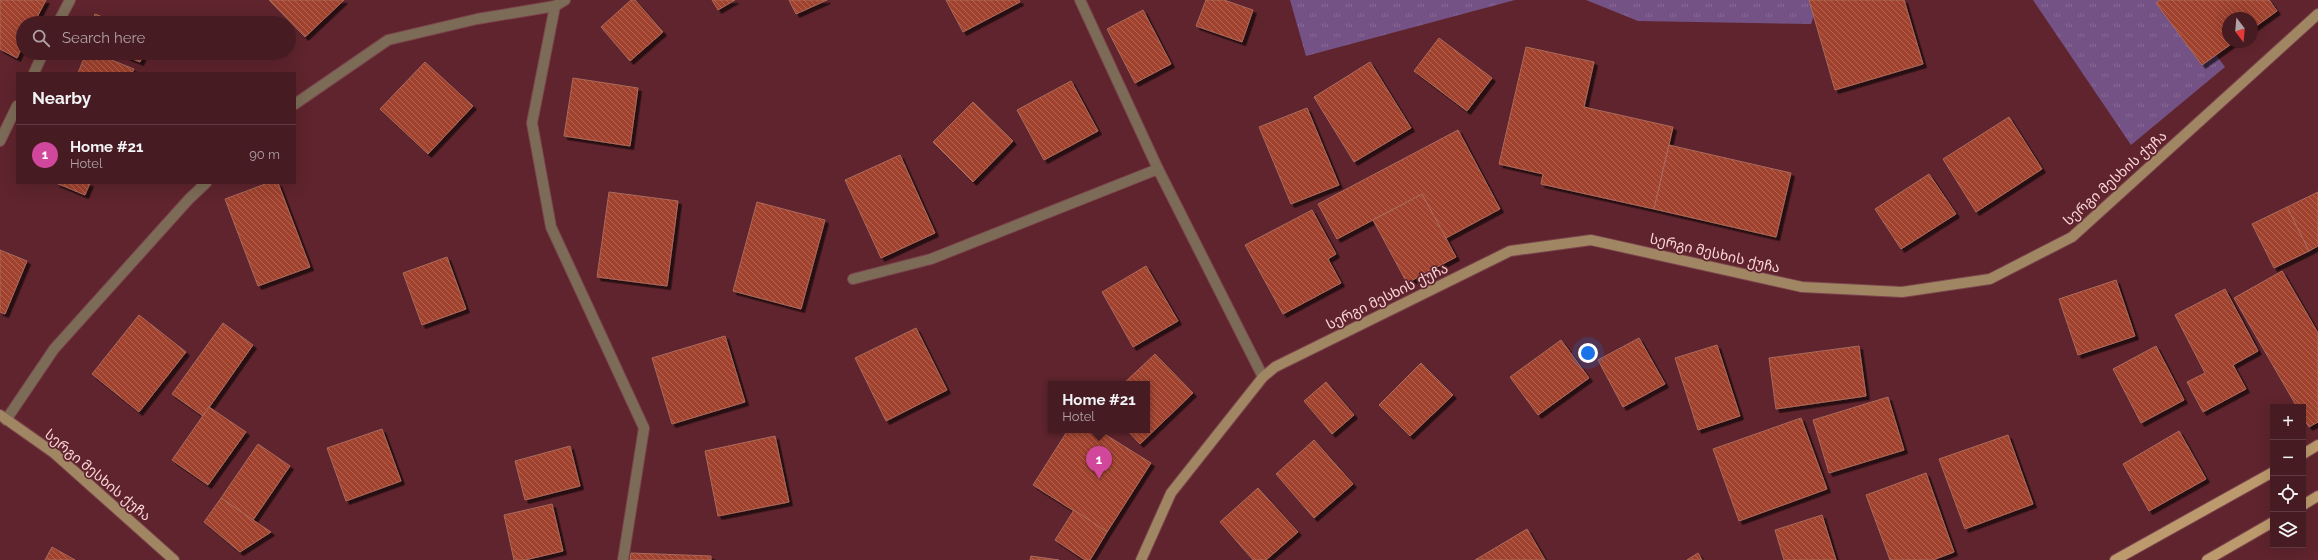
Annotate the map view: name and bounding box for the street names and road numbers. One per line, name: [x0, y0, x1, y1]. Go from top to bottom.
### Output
street label: სერგი მესხის ქუჩა: [2060, 127, 2171, 229]
street label: სერგი მესხის ქუჩა: [1648, 230, 1782, 277]
street label: სერგი მესხის ქუჩა: [1324, 260, 1451, 333]
street label: სერგი მესხის ქუჩა: [41, 426, 154, 525]

